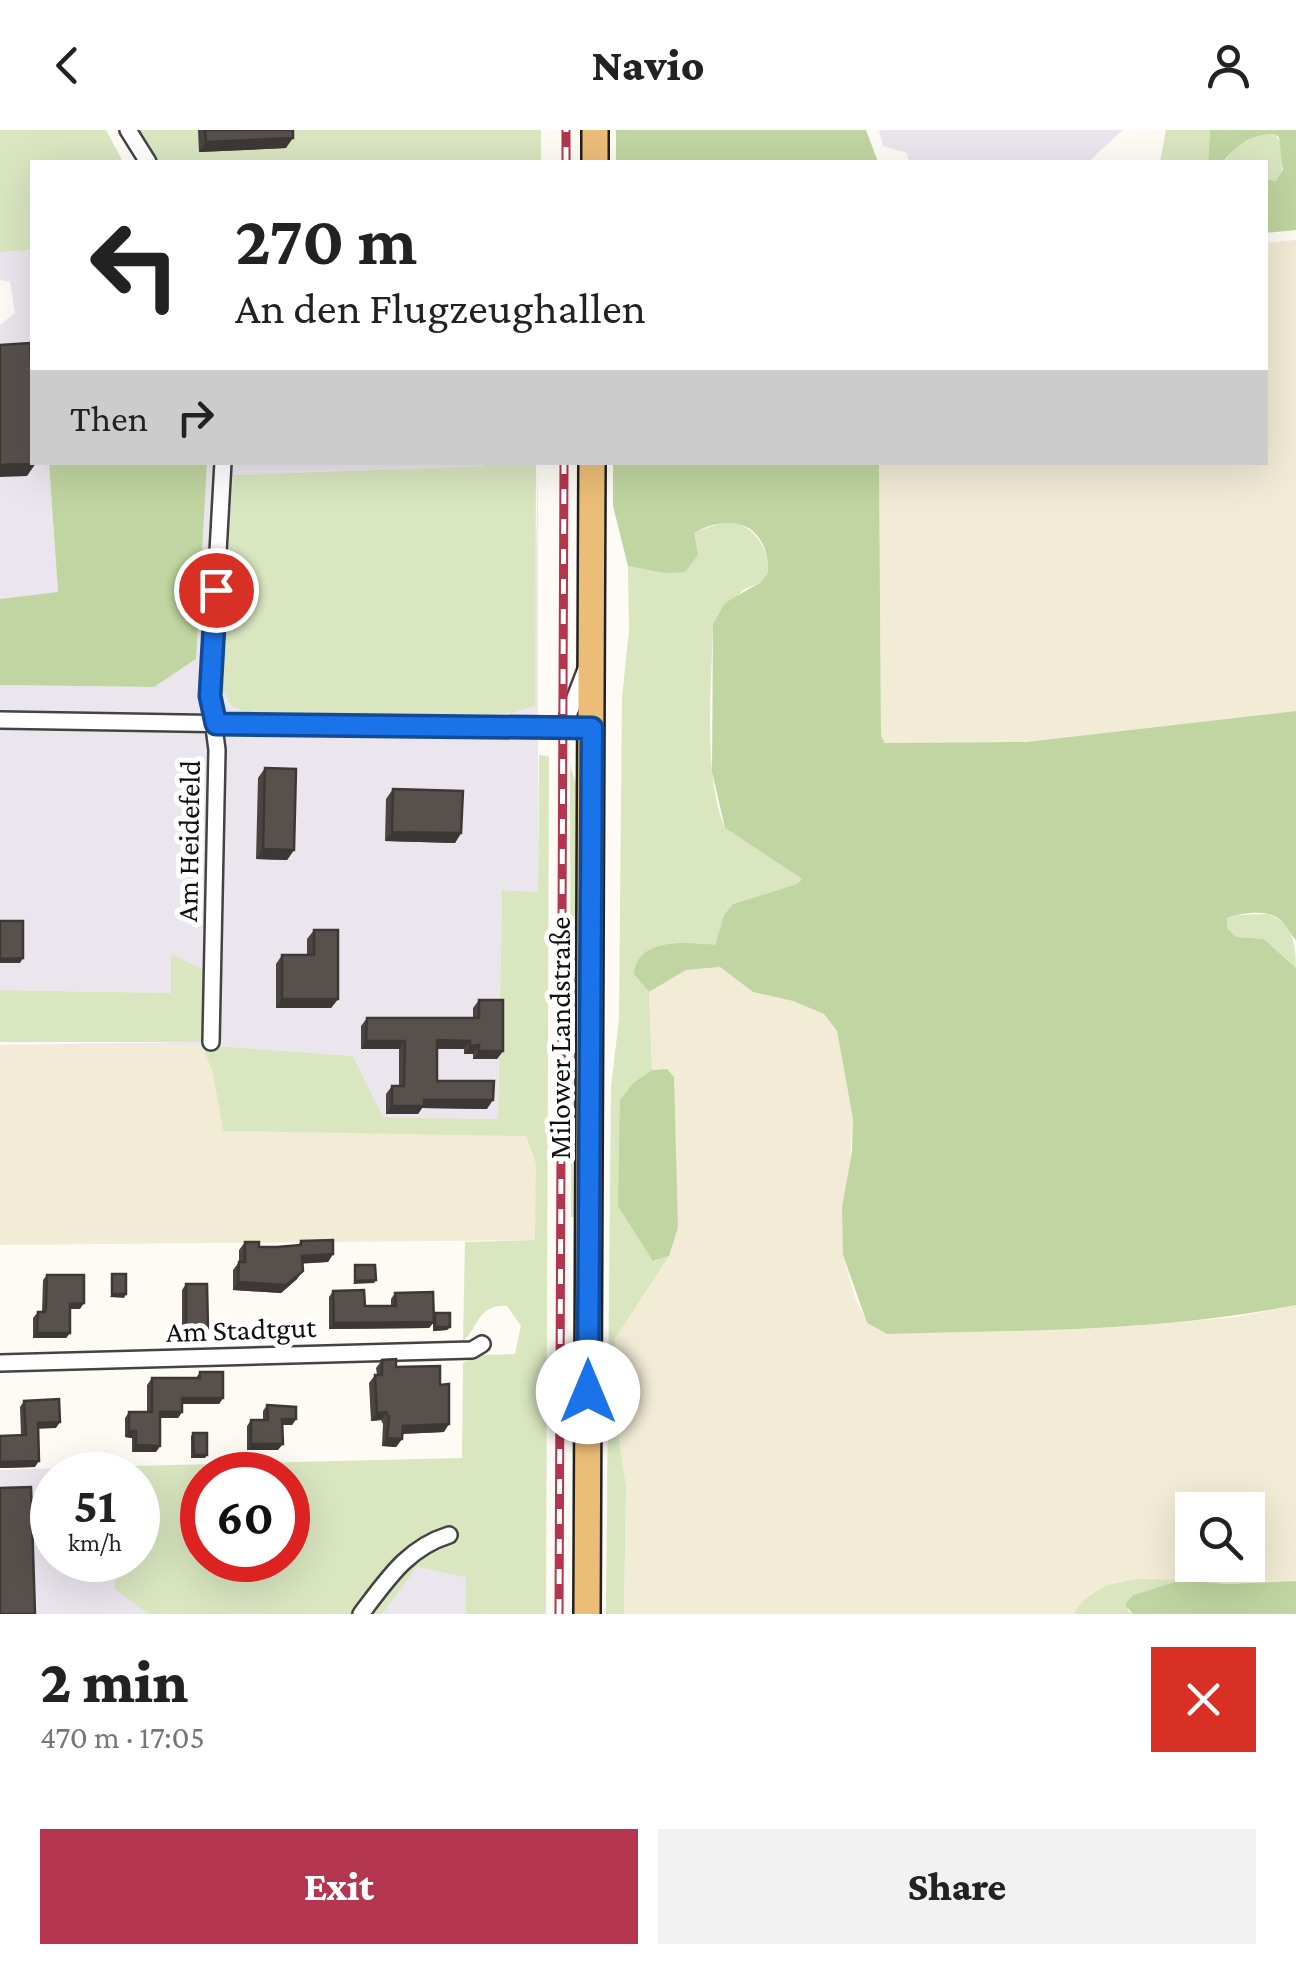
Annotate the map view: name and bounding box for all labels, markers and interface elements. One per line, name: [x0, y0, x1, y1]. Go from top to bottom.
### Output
icon: back: [40, 38, 95, 93]
icon: person: [1201, 38, 1256, 93]
text: Navio: [591, 40, 705, 90]
icon: left: [70, 200, 200, 330]
text: 270 m: [235, 201, 417, 279]
text: An den Flugzeughallen: [235, 283, 646, 333]
icon: right: [168, 390, 223, 445]
text: Then: [70, 397, 148, 439]
pin: [174, 548, 259, 633]
icon: arrive: [189, 563, 244, 618]
street label: Am Heidefeld: [170, 759, 206, 922]
street label: Milower Landstraße: [543, 916, 576, 1160]
street label: Am Stadtgut: [165, 1310, 318, 1349]
position arrow: [536, 1340, 640, 1444]
speed limit sign: 60: [180, 1452, 310, 1582]
text: 51: [74, 1477, 116, 1533]
map controls: [1175, 1492, 1265, 1582]
button: search: [1175, 1492, 1265, 1582]
text: km/h: [68, 1529, 122, 1556]
button: close: [1151, 1647, 1256, 1752]
text: 2 min: [40, 1648, 188, 1715]
text: 470 m · 17:05: [40, 1719, 205, 1755]
button: Exit: [40, 1829, 638, 1944]
button: Share: [658, 1829, 1256, 1944]

